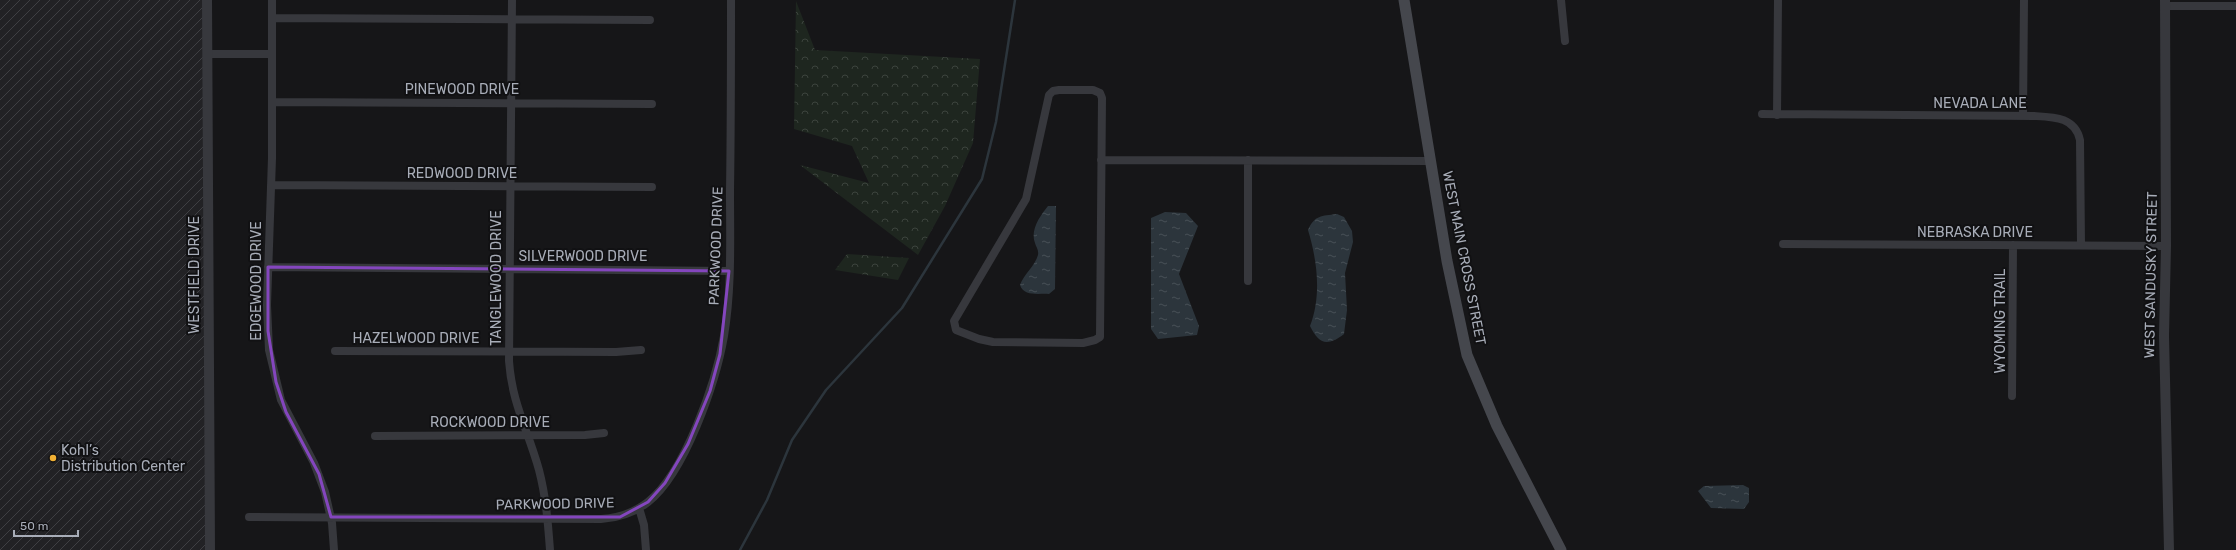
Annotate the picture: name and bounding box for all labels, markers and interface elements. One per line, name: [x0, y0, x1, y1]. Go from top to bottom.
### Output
street label: PINEWOOD DRIVE: [405, 81, 519, 98]
street label: NEVADA LANE: [1933, 95, 2027, 112]
street label: REDWOOD DRIVE: [407, 165, 517, 182]
street label: WEST MAIN CROSS STREET: [1439, 170, 1489, 346]
street label: PARKWOOD DRIVE: [705, 186, 727, 306]
street label: WEST SANDUSKY STREET: [2141, 191, 2161, 359]
street label: TANGLEWOOD DRIVE: [488, 210, 505, 346]
street label: WESTFIELD DRIVE: [186, 216, 203, 334]
street label: EDGEWOOD DRIVE: [248, 221, 265, 341]
street label: NEBRASKA DRIVE: [1917, 224, 2033, 241]
street label: SILVERWOOD DRIVE: [518, 248, 648, 265]
street label: WYOMING TRAIL: [1992, 268, 2009, 373]
street label: HAZELWOOD DRIVE: [353, 330, 479, 347]
street label: ROCKWOOD DRIVE: [430, 414, 550, 431]
place label: Kohl’s Distribution Center: [61, 442, 186, 475]
marker: Kohl’s Distribution Center: [48, 453, 58, 463]
street label: PARKWOOD DRIVE: [495, 494, 615, 514]
scale bar: [14, 512, 78, 538]
text: 50 m: [20, 519, 48, 533]

